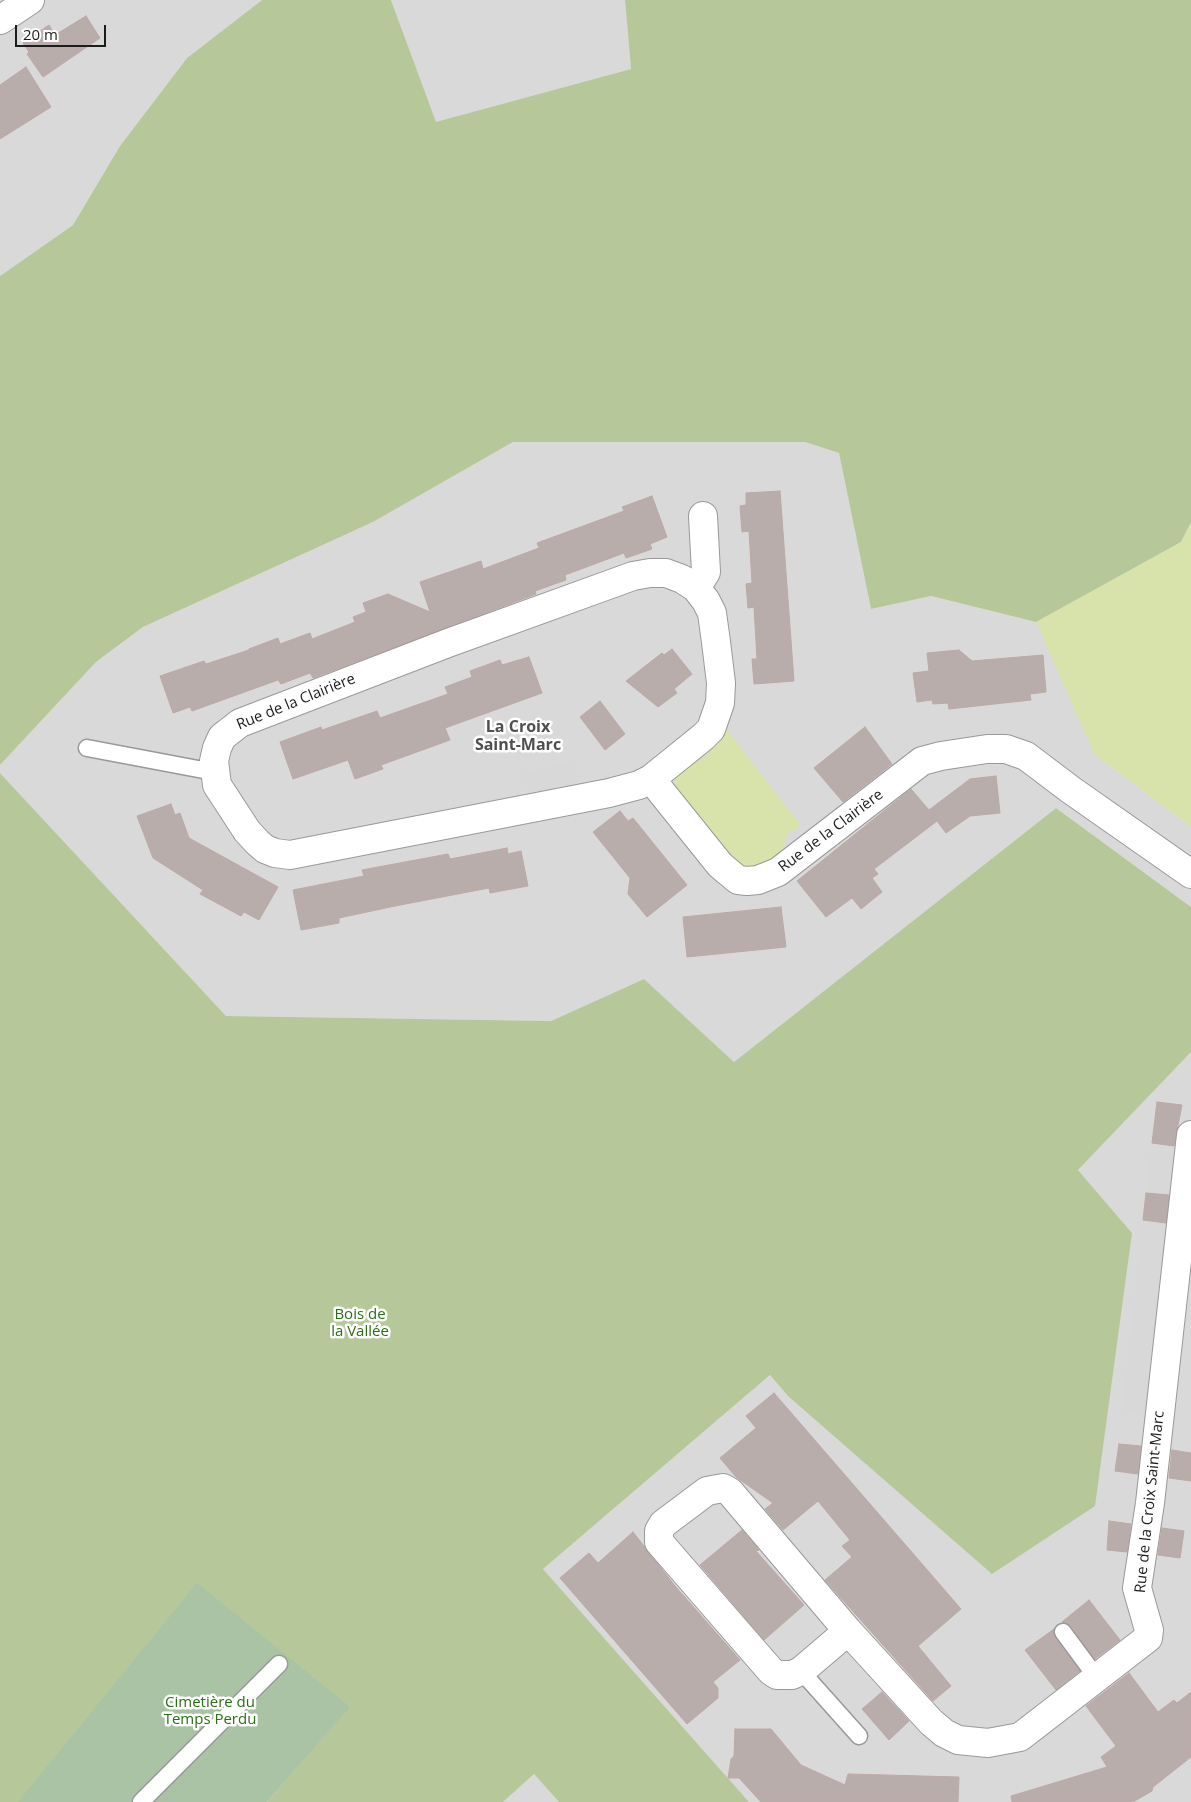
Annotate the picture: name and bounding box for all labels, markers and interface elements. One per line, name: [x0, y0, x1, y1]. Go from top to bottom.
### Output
scale bar: [18, 15, 109, 47]
text: 20 m: [23, 24, 58, 44]
street label: Rue de la Clairière: [234, 670, 358, 734]
district label: La Croix Saint-Marc: [475, 717, 561, 755]
street label: Rue de la Clairière: [775, 786, 887, 876]
park label: Bois de la Vallée: [331, 1306, 389, 1341]
street label: Rue de la Croix Saint-Marc: [1131, 1410, 1169, 1594]
park label: Cimetière du Temps Perdu: [164, 1694, 256, 1729]

